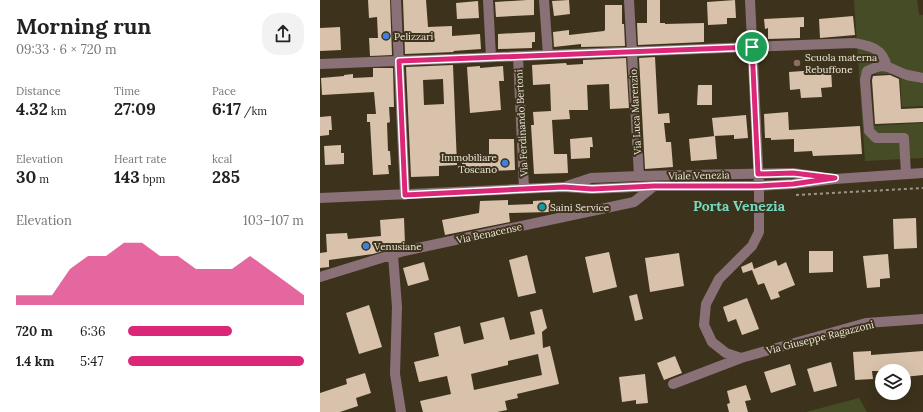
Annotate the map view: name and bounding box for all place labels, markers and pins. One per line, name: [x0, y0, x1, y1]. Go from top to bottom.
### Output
place label: Pelizzari: [394, 30, 434, 43]
pin: [735, 30, 769, 64]
marker: Pelizzari: [381, 31, 391, 41]
place label: Scuola materna Rebuffone: [805, 51, 877, 76]
marker: Scuola materna Rebuffone: [792, 58, 802, 68]
place label: Immobiliare Toscano: [441, 151, 498, 176]
marker: Immobiliare Toscano: [500, 158, 510, 168]
place label: Saini Service: [550, 201, 610, 214]
marker: Saini Service: [537, 202, 547, 212]
place label: Venusiane: [373, 240, 422, 253]
marker: Venusiane: [361, 241, 371, 251]

